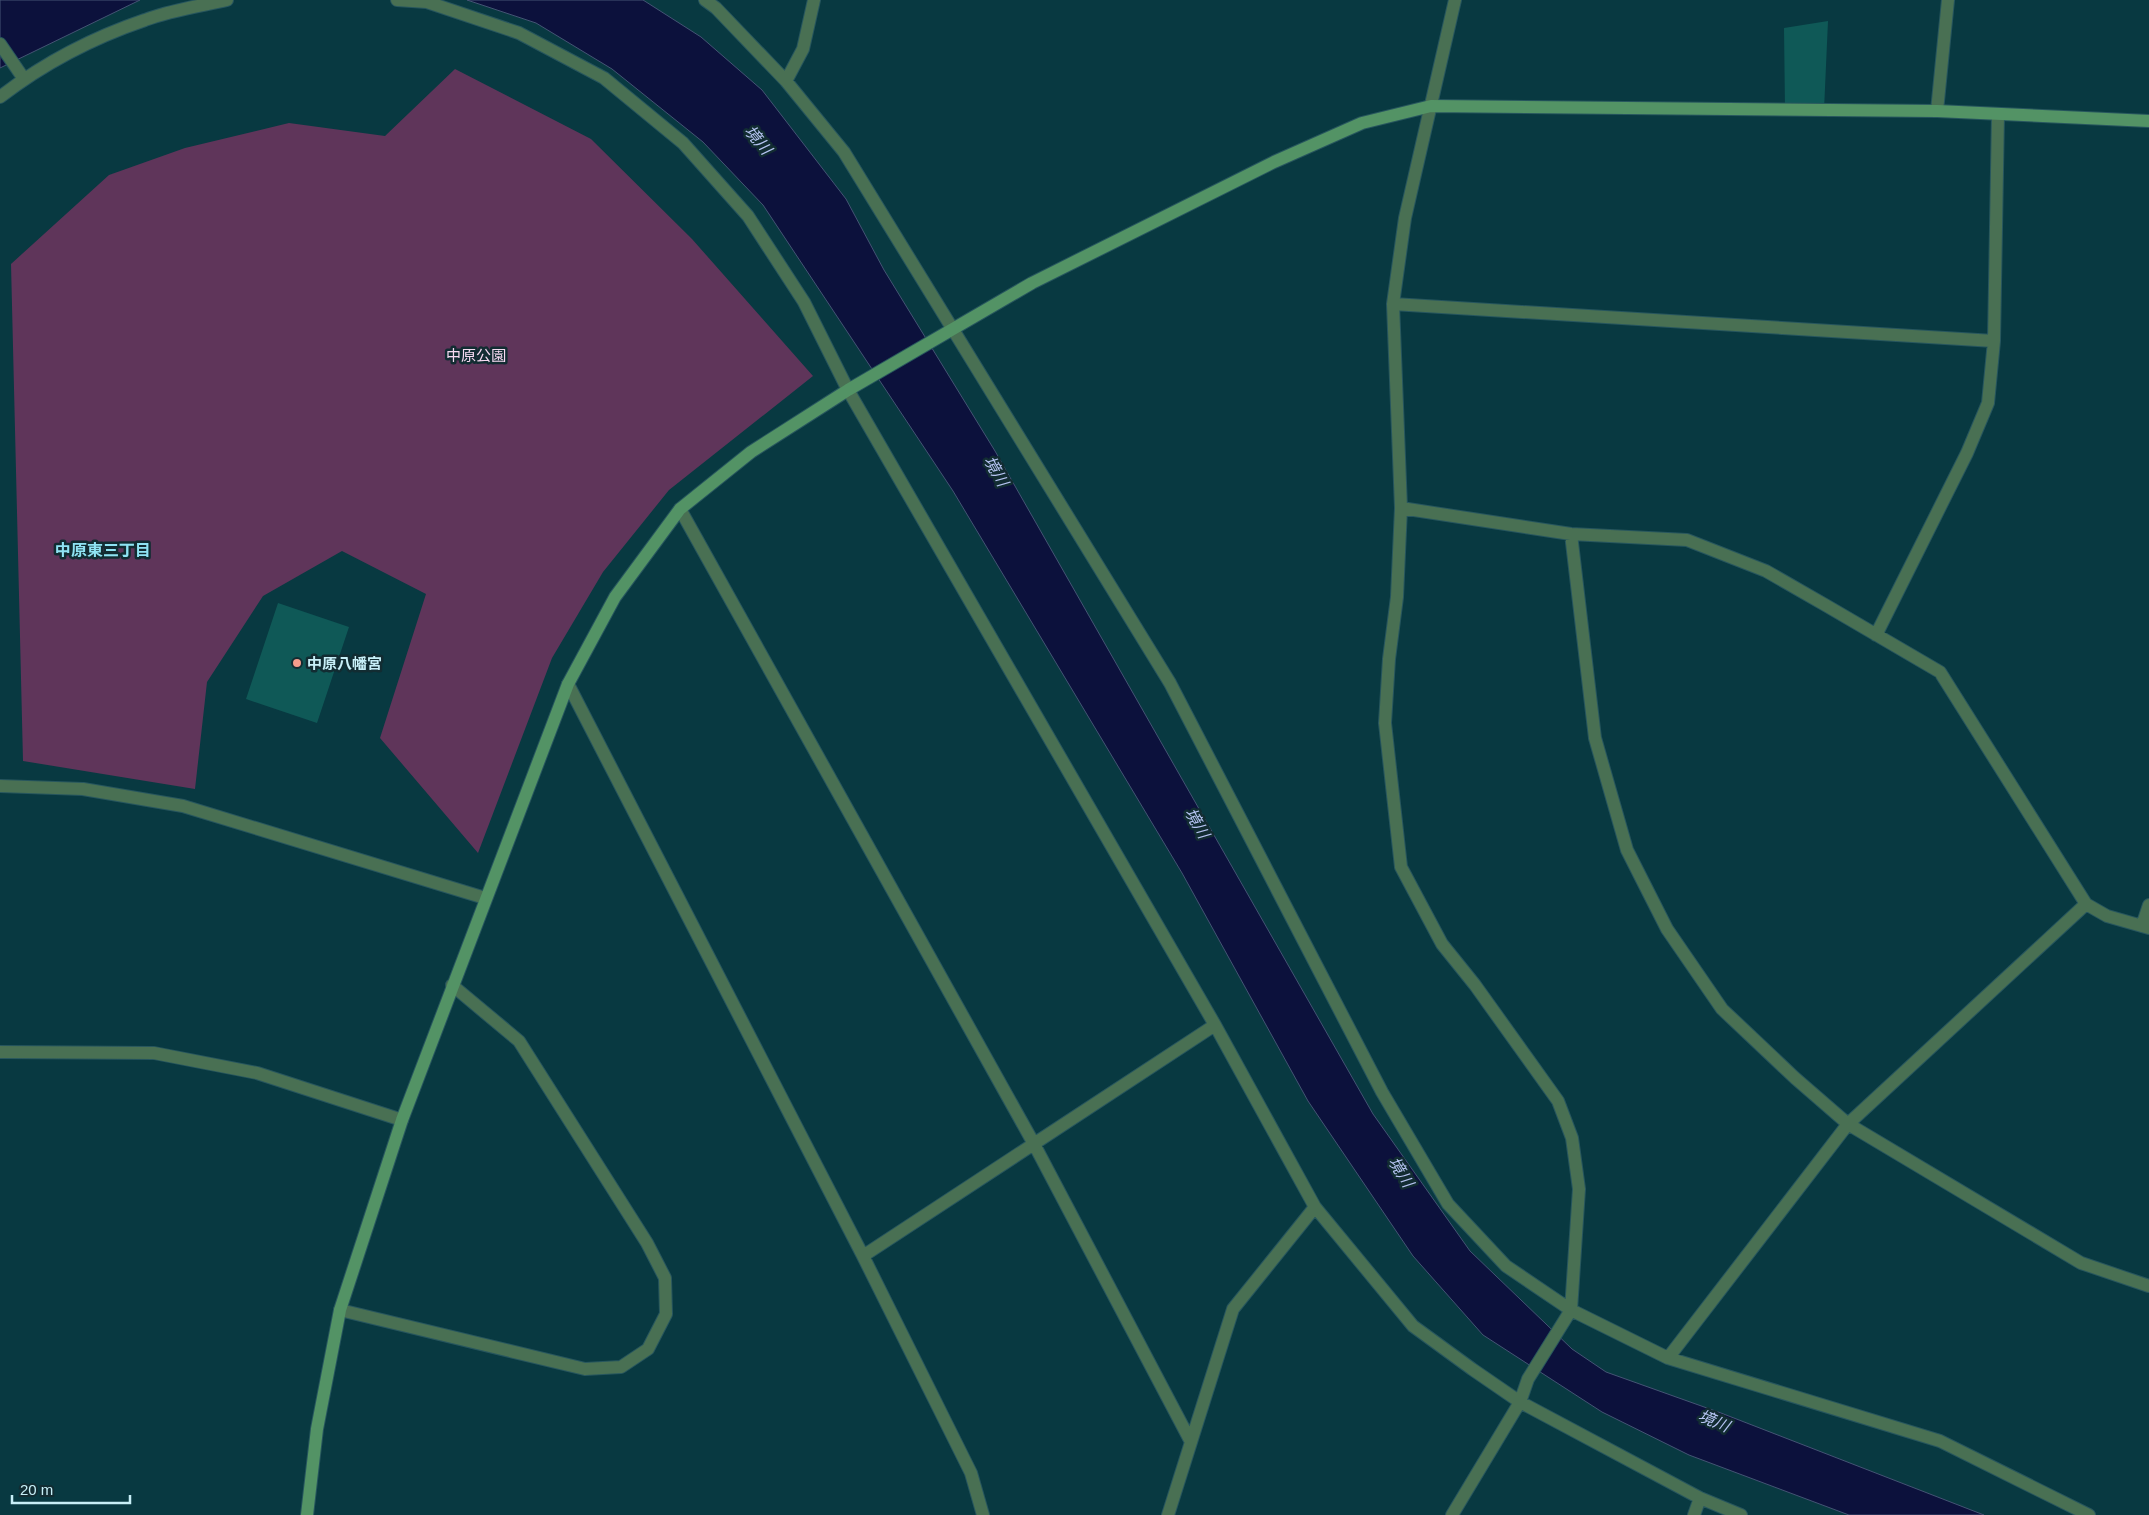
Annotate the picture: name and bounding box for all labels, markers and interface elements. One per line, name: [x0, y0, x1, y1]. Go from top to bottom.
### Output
water label: 境川: [741, 122, 776, 159]
park label: 中原公園: [446, 347, 506, 364]
water label: 境川: [981, 453, 1012, 491]
district label: 中原東三丁目: [55, 542, 151, 559]
place label: 中原八幡宮: [307, 655, 382, 672]
marker: 中原八幡宮: [291, 657, 303, 669]
water label: 境川: [1182, 805, 1213, 843]
water label: 境川: [1385, 1154, 1418, 1192]
water label: 境川: [1696, 1407, 1734, 1436]
scale bar: [12, 1472, 130, 1504]
text: 20 m: [20, 1481, 53, 1498]

